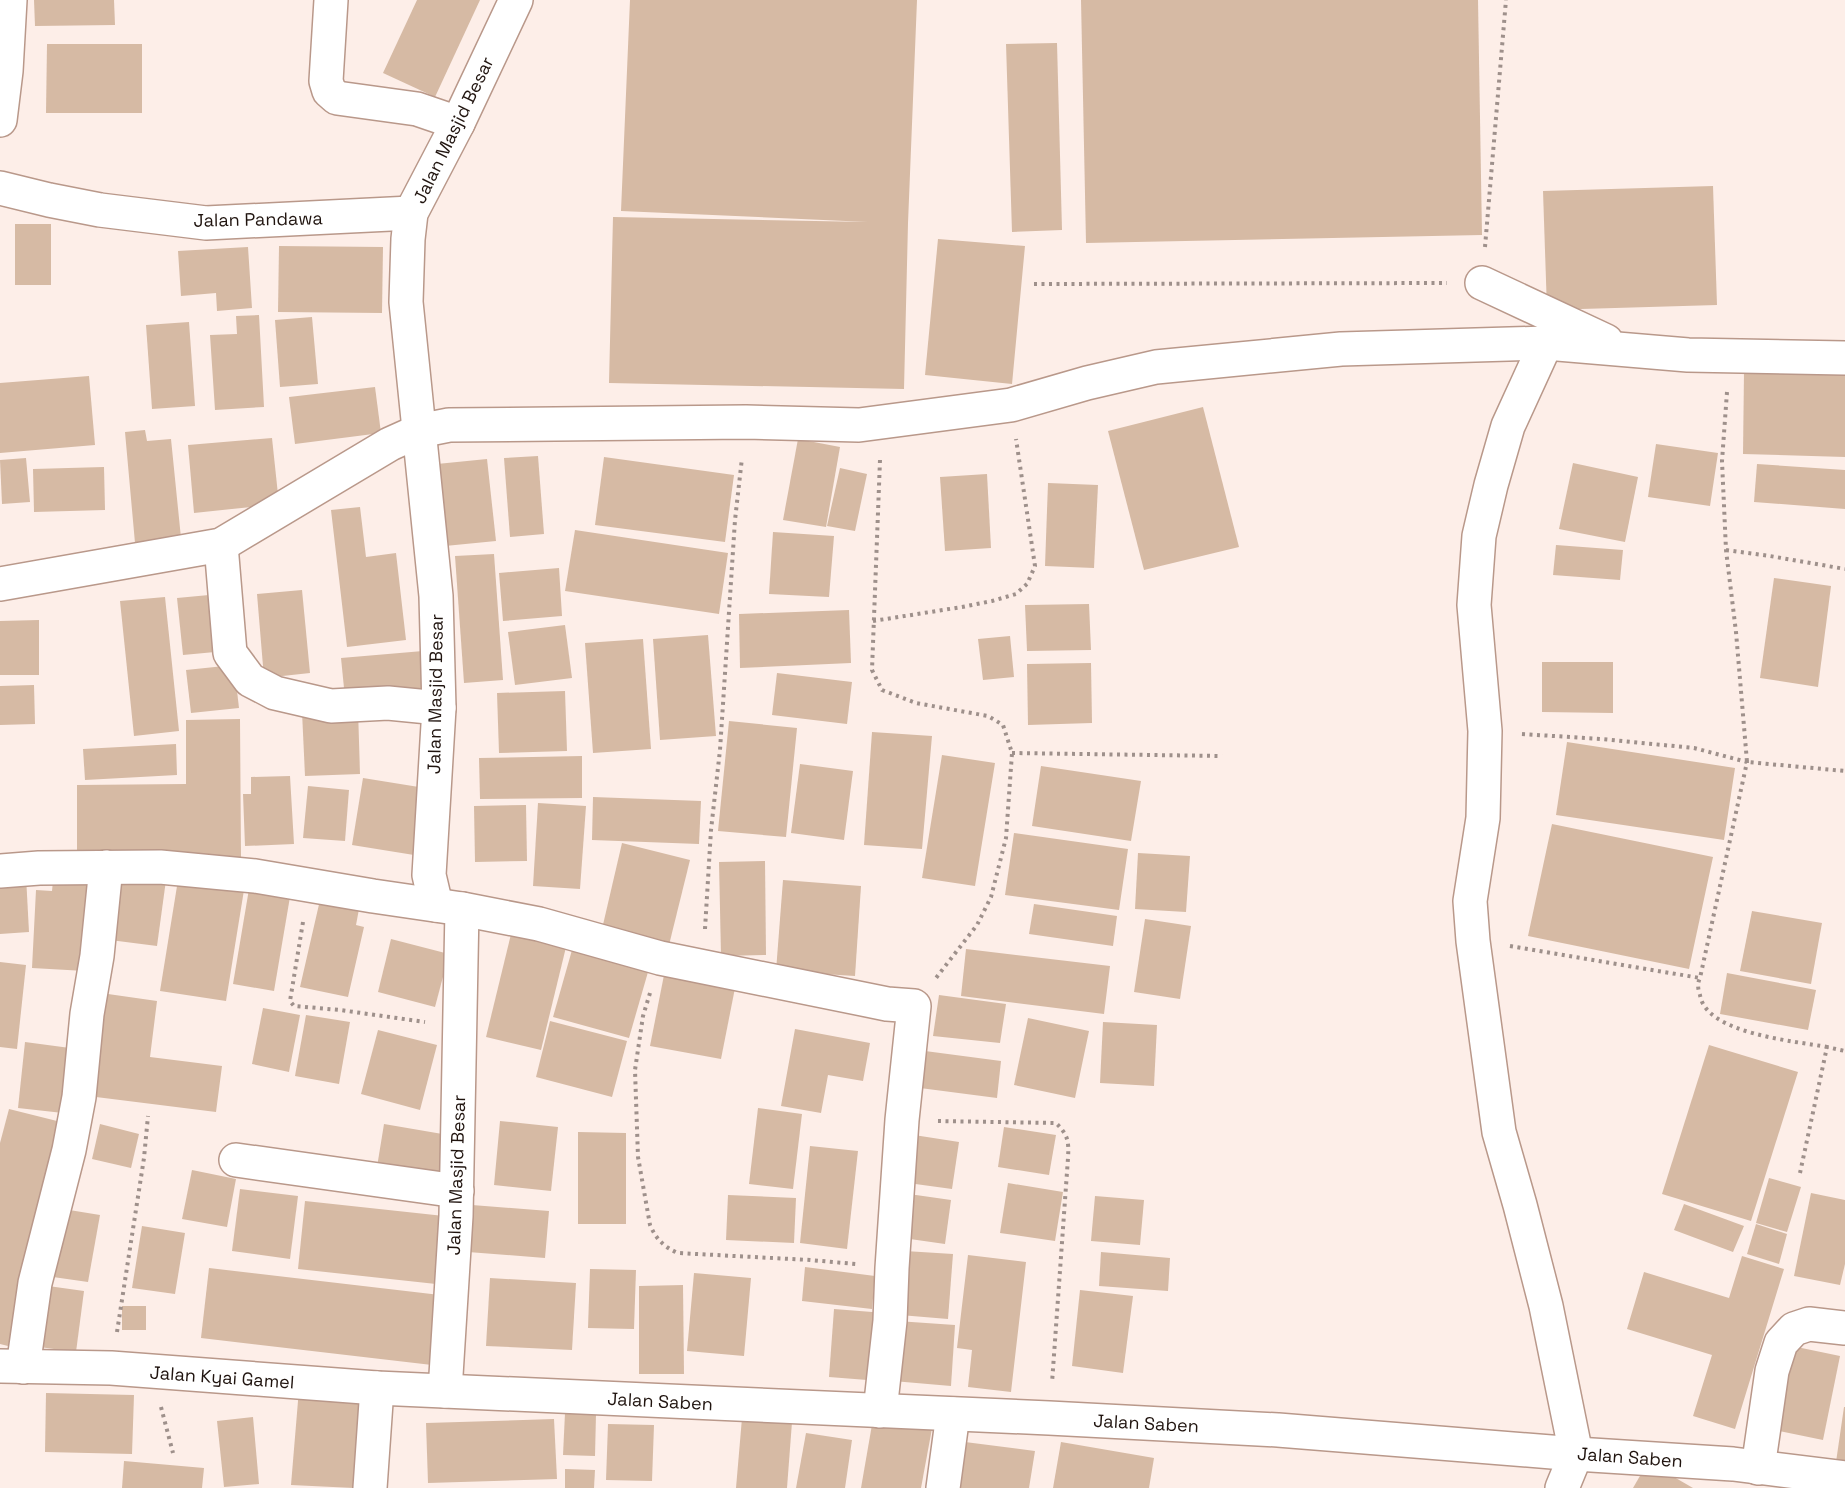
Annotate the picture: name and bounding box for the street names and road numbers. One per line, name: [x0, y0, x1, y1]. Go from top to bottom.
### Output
street label: Jalan Masjid Besar: [407, 53, 499, 207]
street label: Jalan Pandawa: [193, 206, 323, 232]
street label: Jalan Masjid Besar: [422, 613, 448, 774]
street label: Jalan Masjid Besar: [442, 1094, 470, 1256]
street label: Jalan Kyai Gamel: [149, 1360, 295, 1394]
street label: Jalan Saben: [607, 1387, 713, 1415]
street label: Jalan Saben: [1093, 1409, 1199, 1437]
street label: Jalan Saben: [1576, 1442, 1684, 1472]

